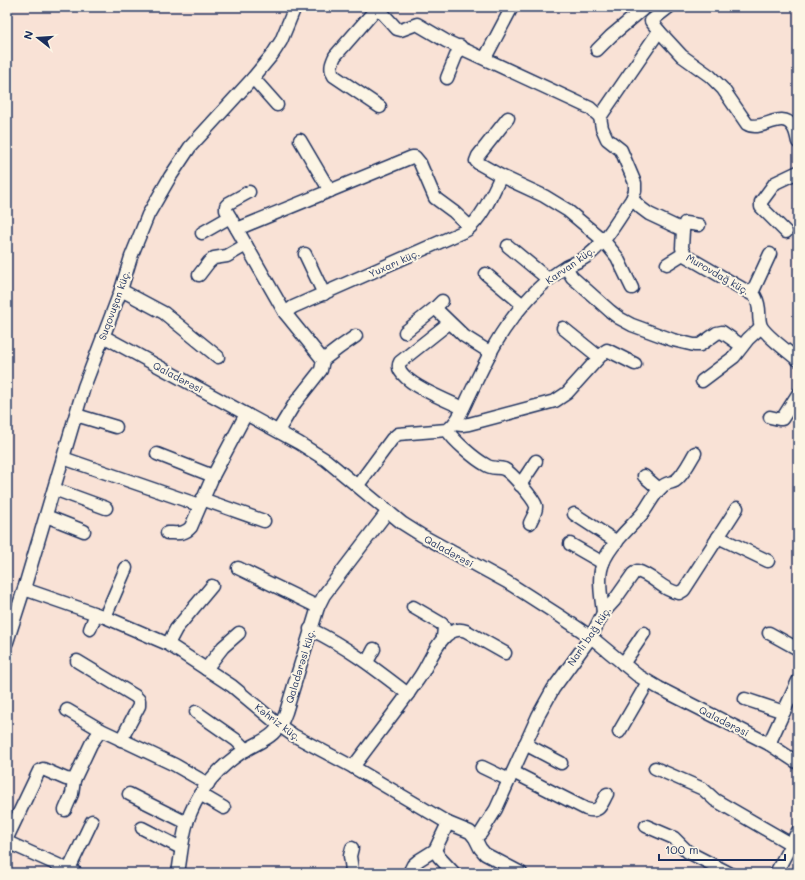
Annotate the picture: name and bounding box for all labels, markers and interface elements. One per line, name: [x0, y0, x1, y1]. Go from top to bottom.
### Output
north arrow: [18, 18, 58, 58]
text: N: [20, 29, 36, 41]
street label: Karvan küç.: [543, 243, 597, 287]
street label: Yuxarı küç.: [366, 246, 422, 280]
street label: Murovdağ küç.: [684, 250, 752, 298]
street label: Suqovuşan küç.: [95, 268, 133, 342]
street label: Qaladərəsi: [151, 358, 205, 396]
street label: Qaladərəsi: [422, 532, 476, 570]
street label: Narlı bağ küç.: [564, 604, 614, 668]
street label: Qaladərəsi küç.: [282, 627, 318, 705]
street label: Kəhriz küç.: [252, 700, 304, 744]
street label: Qaladərəsi: [697, 702, 751, 740]
scale bar: [659, 836, 785, 862]
text: 100 m: [665, 841, 699, 857]

